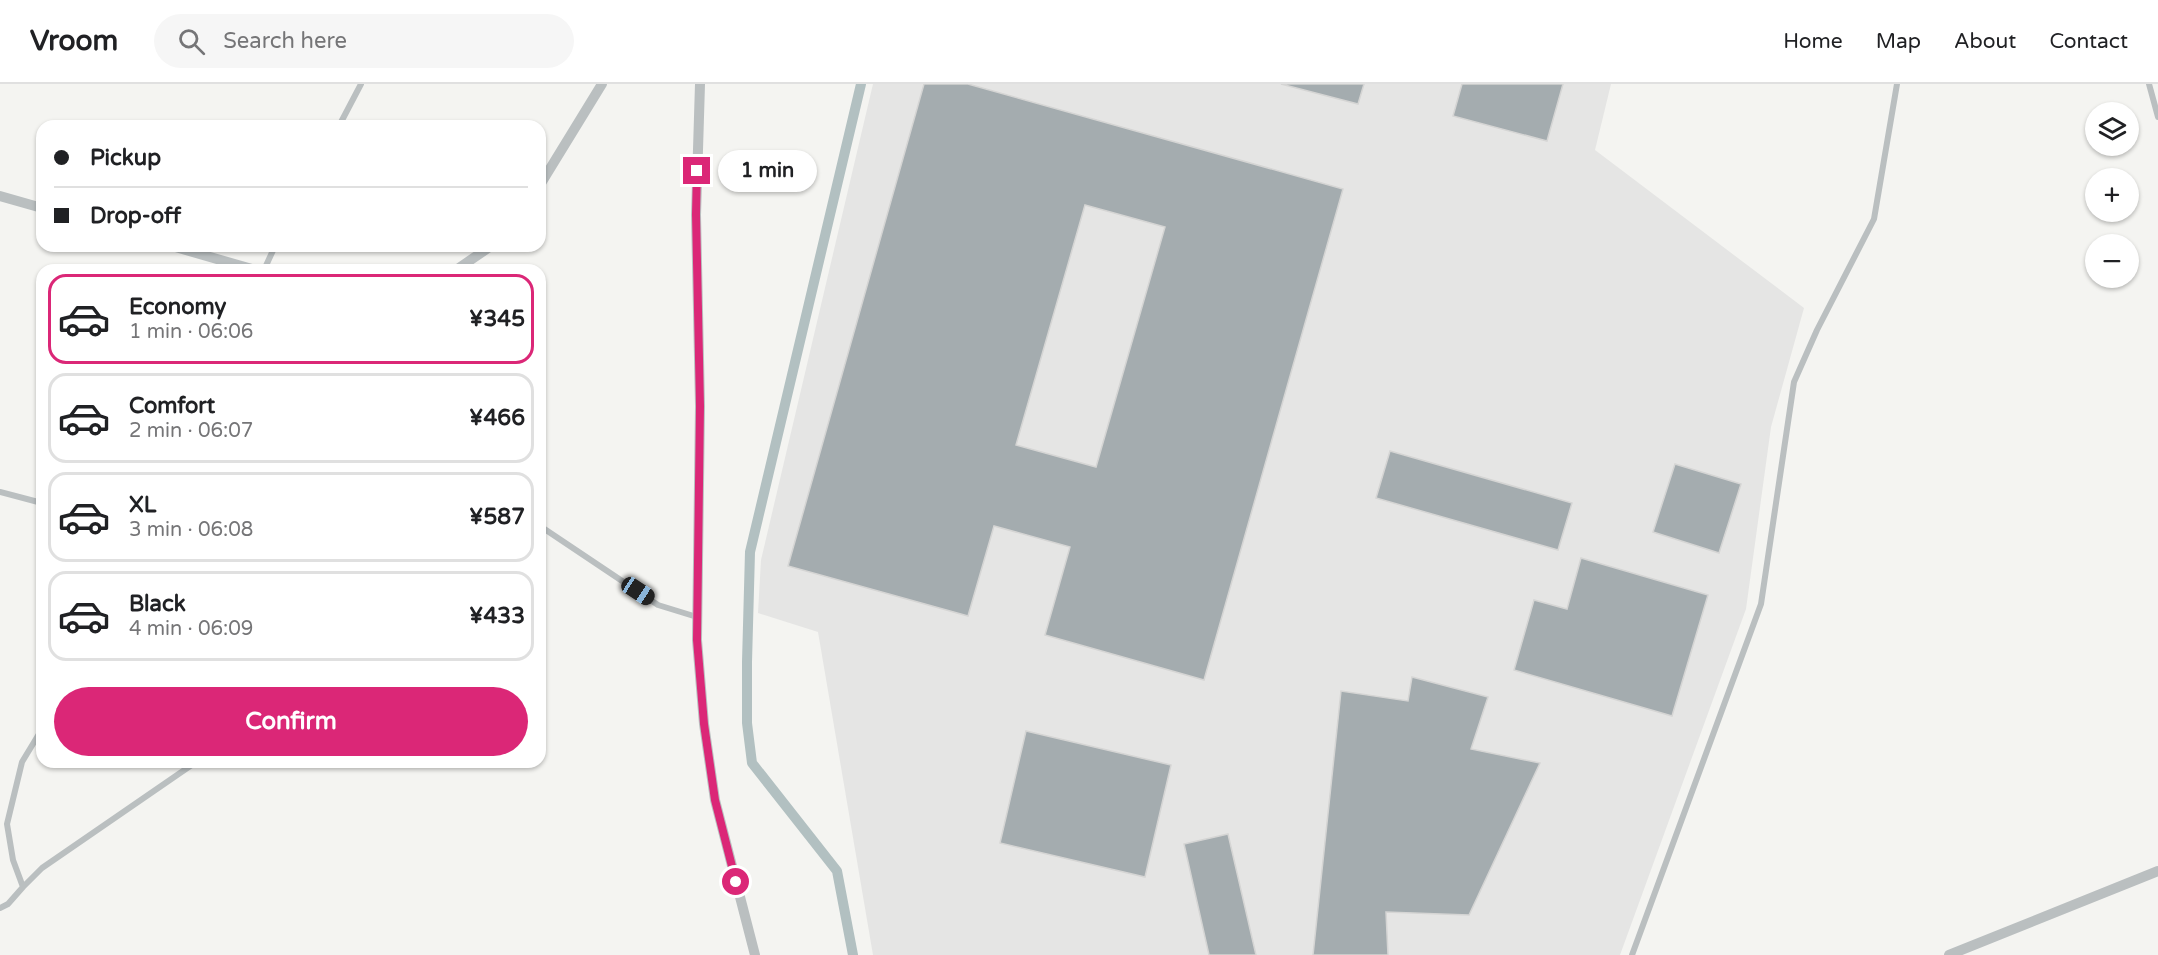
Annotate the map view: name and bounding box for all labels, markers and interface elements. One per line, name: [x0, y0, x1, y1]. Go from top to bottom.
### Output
search box: [154, 14, 574, 68]
text: Vroom: [30, 24, 118, 58]
icon: search: [175, 25, 208, 58]
text: Search here: [223, 28, 347, 54]
text: Home: [1783, 29, 1843, 54]
text: Map: [1876, 29, 1921, 54]
text: About: [1954, 29, 2016, 54]
text: Contact: [2049, 29, 2128, 54]
map controls: [2085, 102, 2139, 288]
button: layers: [2085, 102, 2139, 156]
text: Pickup: [90, 145, 161, 171]
callout: 1 min: [718, 150, 817, 192]
route end: [683, 157, 710, 184]
text: 1 min: [741, 159, 794, 183]
button: +: [2085, 168, 2139, 222]
text: Drop-off: [90, 203, 181, 229]
button: −: [2085, 234, 2139, 288]
icon: car: [57, 292, 111, 346]
text: Economy: [129, 294, 226, 320]
text: ¥345: [469, 306, 525, 332]
text: 1 min · 06:06: [129, 320, 253, 344]
icon: car: [57, 391, 111, 445]
text: Comfort: [129, 393, 215, 419]
text: ¥466: [469, 405, 525, 431]
text: 2 min · 06:07: [129, 419, 253, 443]
icon: car: [57, 490, 111, 544]
text: XL: [129, 492, 156, 518]
text: ¥587: [469, 504, 525, 530]
text: 3 min · 06:08: [129, 518, 253, 542]
car: [618, 574, 658, 608]
icon: car: [57, 589, 111, 643]
text: Black: [129, 591, 186, 617]
text: ¥433: [469, 603, 525, 629]
text: 4 min · 06:09: [129, 617, 253, 641]
button: Confirm: [54, 687, 528, 756]
route start: [722, 868, 749, 895]

